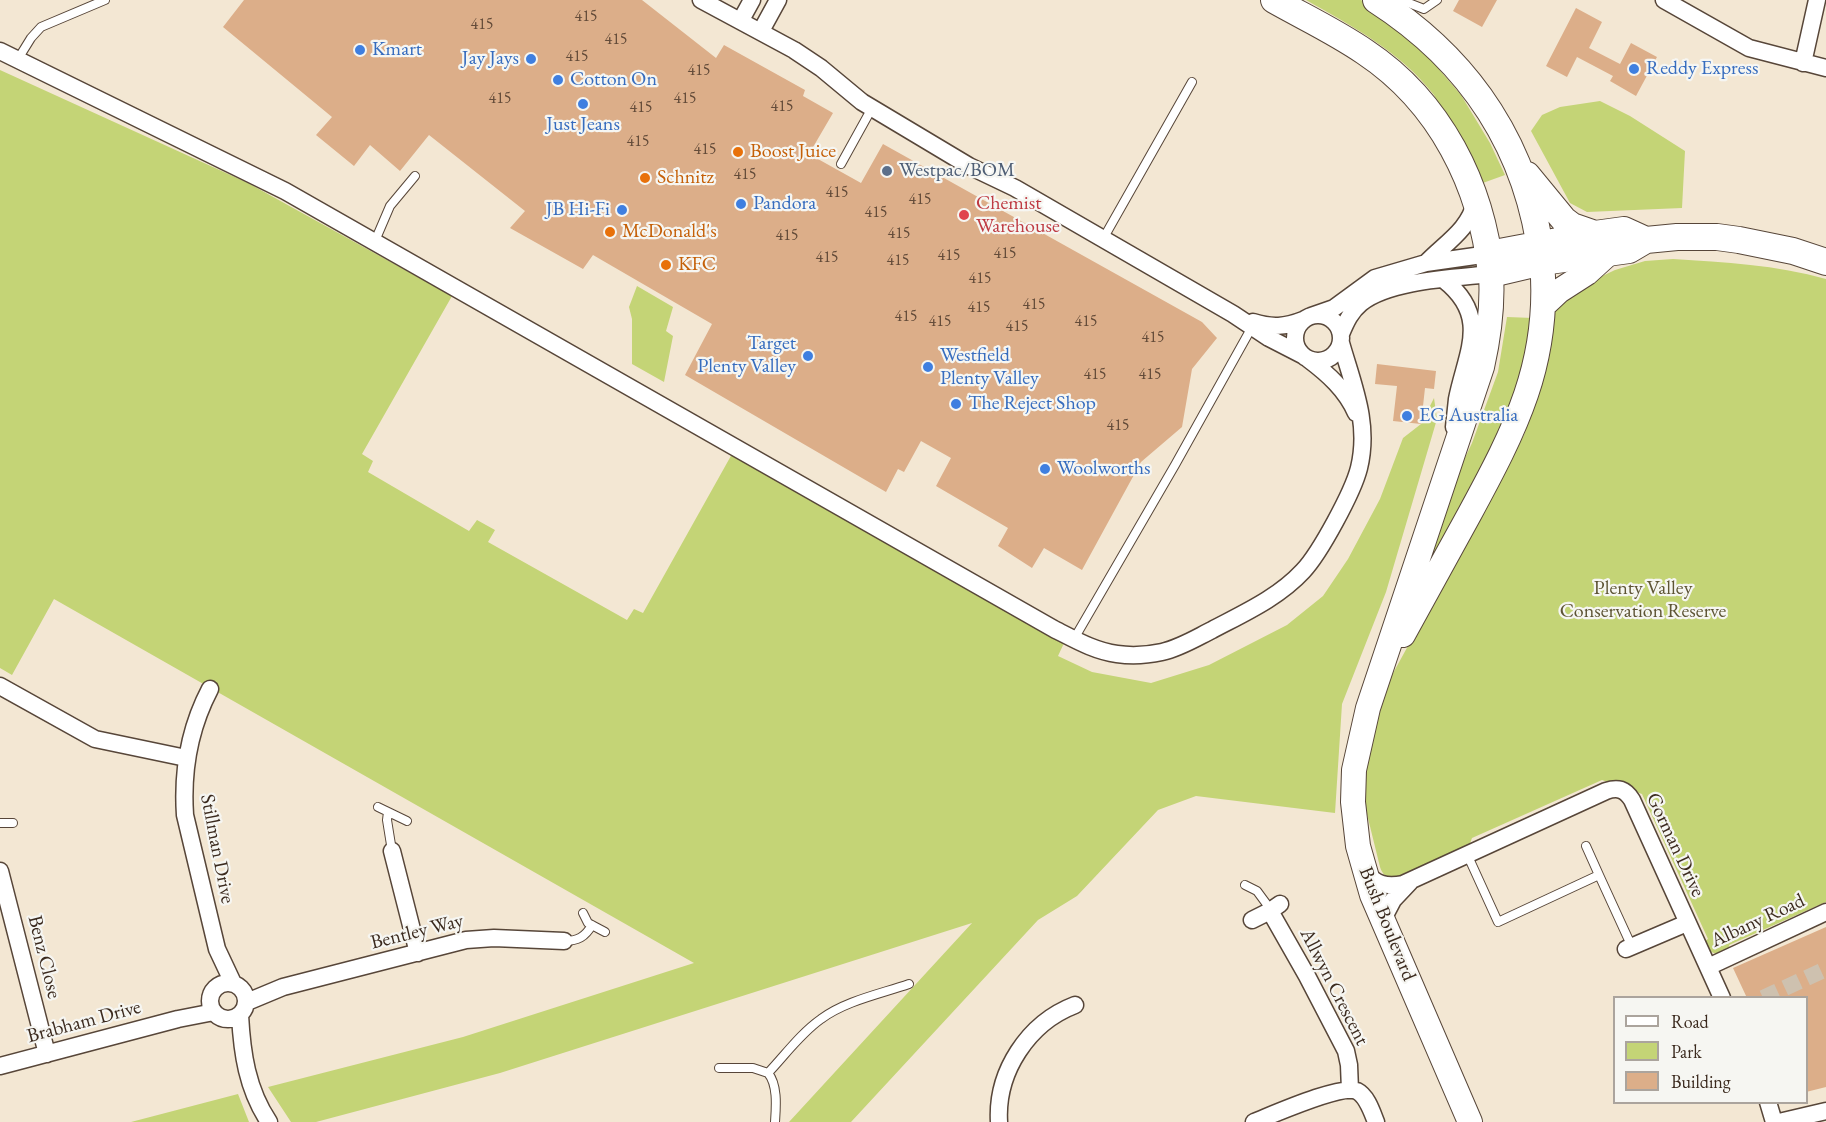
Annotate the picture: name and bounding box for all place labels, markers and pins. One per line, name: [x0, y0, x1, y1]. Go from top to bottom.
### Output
place label: Kmart: [372, 38, 422, 62]
marker: Kmart: [353, 43, 367, 57]
place label: Jay Jays: [462, 47, 519, 71]
marker: Jay Jays: [524, 52, 538, 66]
place label: Reddy Express: [1646, 57, 1759, 81]
marker: Reddy Express: [1627, 62, 1641, 76]
place label: Cotton On: [570, 68, 657, 92]
marker: Cotton On: [551, 73, 565, 87]
marker: Just Jeans: [576, 97, 590, 111]
place label: Just Jeans: [546, 113, 620, 137]
place label: Boost Juice: [750, 140, 836, 164]
marker: Boost Juice: [731, 145, 745, 159]
place label: Westpac/BOM: [899, 159, 1015, 183]
marker: Westpac/BOM: [880, 164, 894, 178]
place label: Schnitz: [657, 166, 714, 190]
marker: Schnitz: [638, 171, 652, 185]
place label: Pandora: [753, 192, 816, 216]
place label: Chemist Warehouse: [976, 192, 1060, 239]
marker: Pandora: [734, 197, 748, 211]
place label: JB Hi-Fi: [546, 198, 610, 222]
marker: JB Hi-Fi: [615, 203, 629, 217]
marker: Chemist Warehouse: [957, 208, 971, 222]
place label: McDonald's: [622, 220, 717, 244]
marker: McDonald's: [603, 225, 617, 239]
place label: KFC: [678, 253, 716, 277]
marker: KFC: [659, 258, 673, 272]
place label: Target Plenty Valley: [697, 332, 796, 379]
place label: Westfield Plenty Valley: [940, 344, 1039, 391]
marker: Target Plenty Valley: [801, 349, 815, 363]
marker: Westfield Plenty Valley: [921, 360, 935, 374]
place label: The Reject Shop: [968, 392, 1096, 416]
marker: The Reject Shop: [949, 397, 963, 411]
place label: EG Australia: [1419, 404, 1518, 428]
marker: EG Australia: [1400, 409, 1414, 423]
place label: Woolworths: [1057, 457, 1150, 481]
marker: Woolworths: [1038, 462, 1052, 476]

